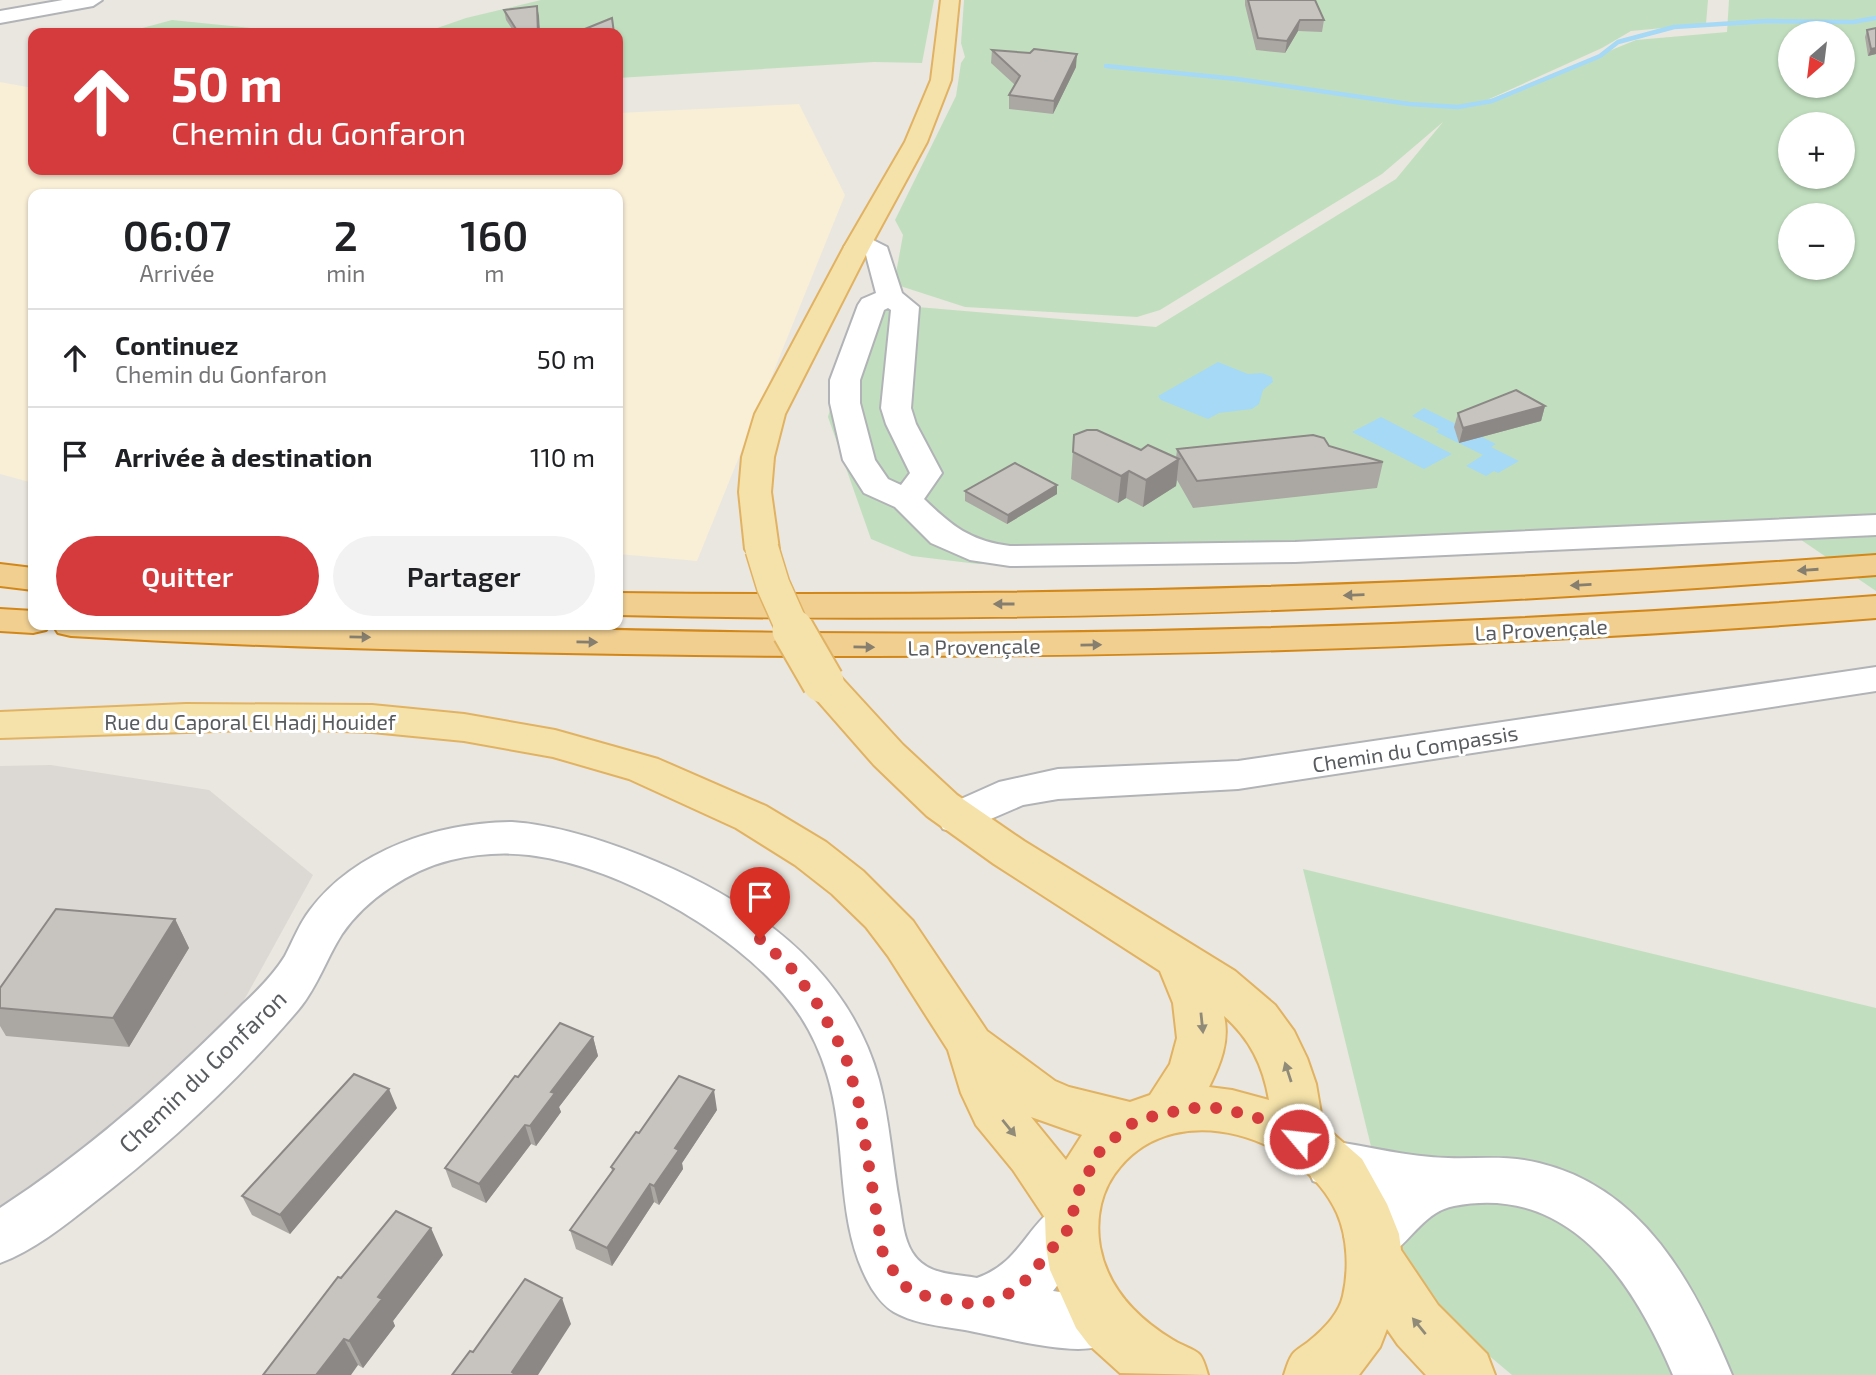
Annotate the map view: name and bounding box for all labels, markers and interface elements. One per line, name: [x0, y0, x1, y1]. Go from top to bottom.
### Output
north arrow: [1778, 21, 1855, 98]
map controls: [1778, 21, 1855, 280]
text: 50 m: [171, 53, 283, 112]
icon: ahead: [56, 56, 147, 147]
button: +: [1778, 112, 1855, 189]
text: Chemin du Gonfaron: [171, 113, 466, 151]
button: −: [1778, 203, 1855, 280]
text: 06:07: [123, 209, 232, 259]
text: 2: [334, 209, 358, 259]
text: 160: [460, 209, 528, 259]
text: Arrivée: [140, 259, 215, 287]
text: min: [326, 259, 365, 287]
text: m: [484, 259, 504, 287]
text: Continuez: [115, 329, 238, 360]
icon: ahead: [56, 339, 94, 377]
text: 50 m: [537, 343, 595, 374]
text: Chemin du Gonfaron: [115, 360, 327, 388]
icon: arrive: [56, 437, 94, 475]
text: Arrivée à destination: [115, 441, 372, 472]
text: 110 m: [530, 441, 595, 472]
button: Quitter: [56, 536, 319, 616]
button: Partager: [333, 536, 595, 616]
one-way arrow: [1797, 565, 1819, 576]
one-way arrow: [1570, 580, 1592, 591]
one-way arrow: [1342, 590, 1364, 601]
one-way arrow: [993, 598, 1015, 610]
street label: La Provençale: [1474, 613, 1608, 647]
one-way arrow: [349, 632, 371, 643]
street label: La Provençale: [907, 632, 1041, 662]
one-way arrow: [576, 636, 598, 648]
one-way arrow: [1080, 639, 1102, 650]
one-way arrow: [853, 641, 875, 652]
street label: Rue du Caporal El Hadj Houidef: [104, 709, 397, 735]
street label: Chemin du Compassis: [1310, 719, 1520, 777]
pin: [730, 867, 790, 939]
icon: arrive: [741, 878, 779, 916]
street label: Chemin du Gonfaron: [112, 984, 292, 1158]
one-way arrow: [1196, 1012, 1207, 1034]
one-way arrow: [1282, 1061, 1292, 1082]
position arrow: [1262, 1102, 1336, 1176]
one-way arrow: [1001, 1119, 1016, 1136]
one-way arrow: [1412, 1317, 1427, 1335]

